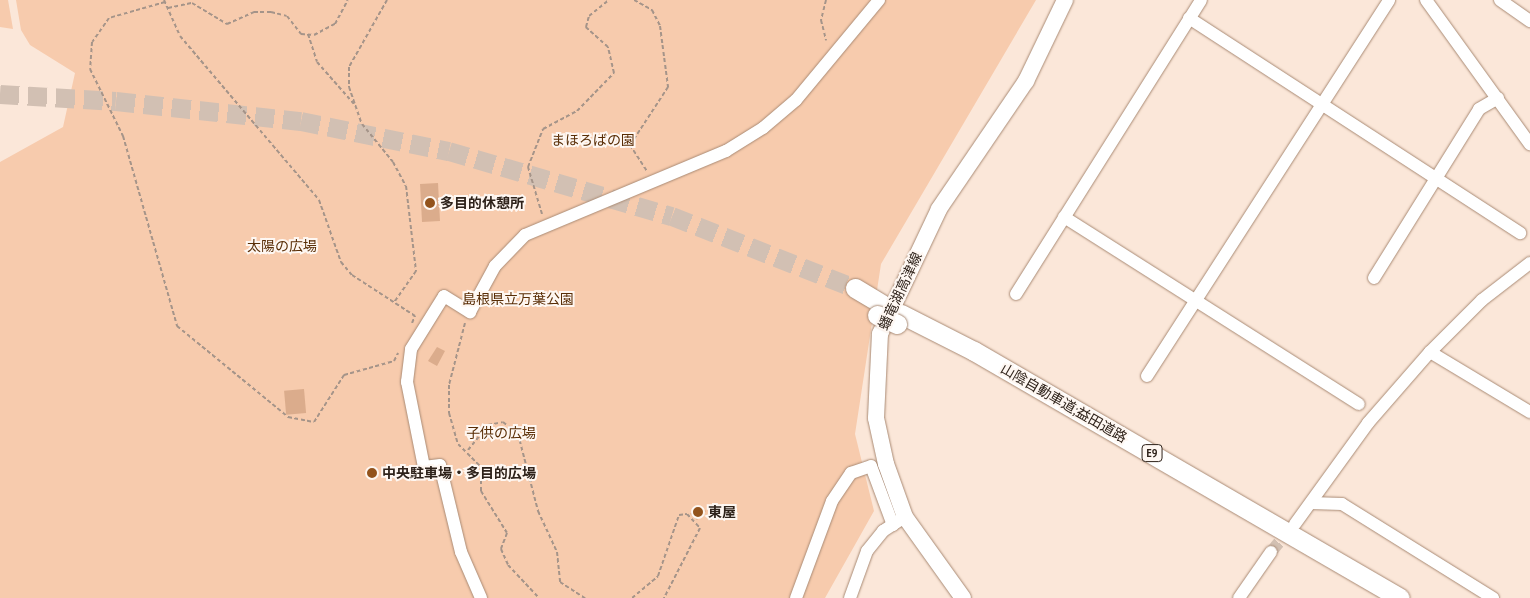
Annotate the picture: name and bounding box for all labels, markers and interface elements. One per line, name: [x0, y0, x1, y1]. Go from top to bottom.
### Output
park label: まほろばの園: [551, 132, 635, 148]
place label: 多目的休憩所: [440, 195, 524, 211]
marker: 多目的休憩所: [424, 197, 436, 209]
park label: 太陽の広場: [247, 238, 317, 254]
street label: 蟠竜湖高津線: [875, 249, 925, 333]
park label: 島根県立万葉公園: [462, 291, 574, 307]
street label: 山陰自動車道;益田道路: [998, 360, 1130, 446]
park label: 子供の広場: [466, 425, 536, 441]
road number: E9: [1141, 443, 1163, 462]
place label: 中央駐車場・多目的広場: [382, 465, 536, 481]
marker: 中央駐車場・多目的広場: [366, 467, 378, 479]
place label: 東屋: [708, 504, 736, 520]
marker: 東屋: [692, 506, 704, 518]

